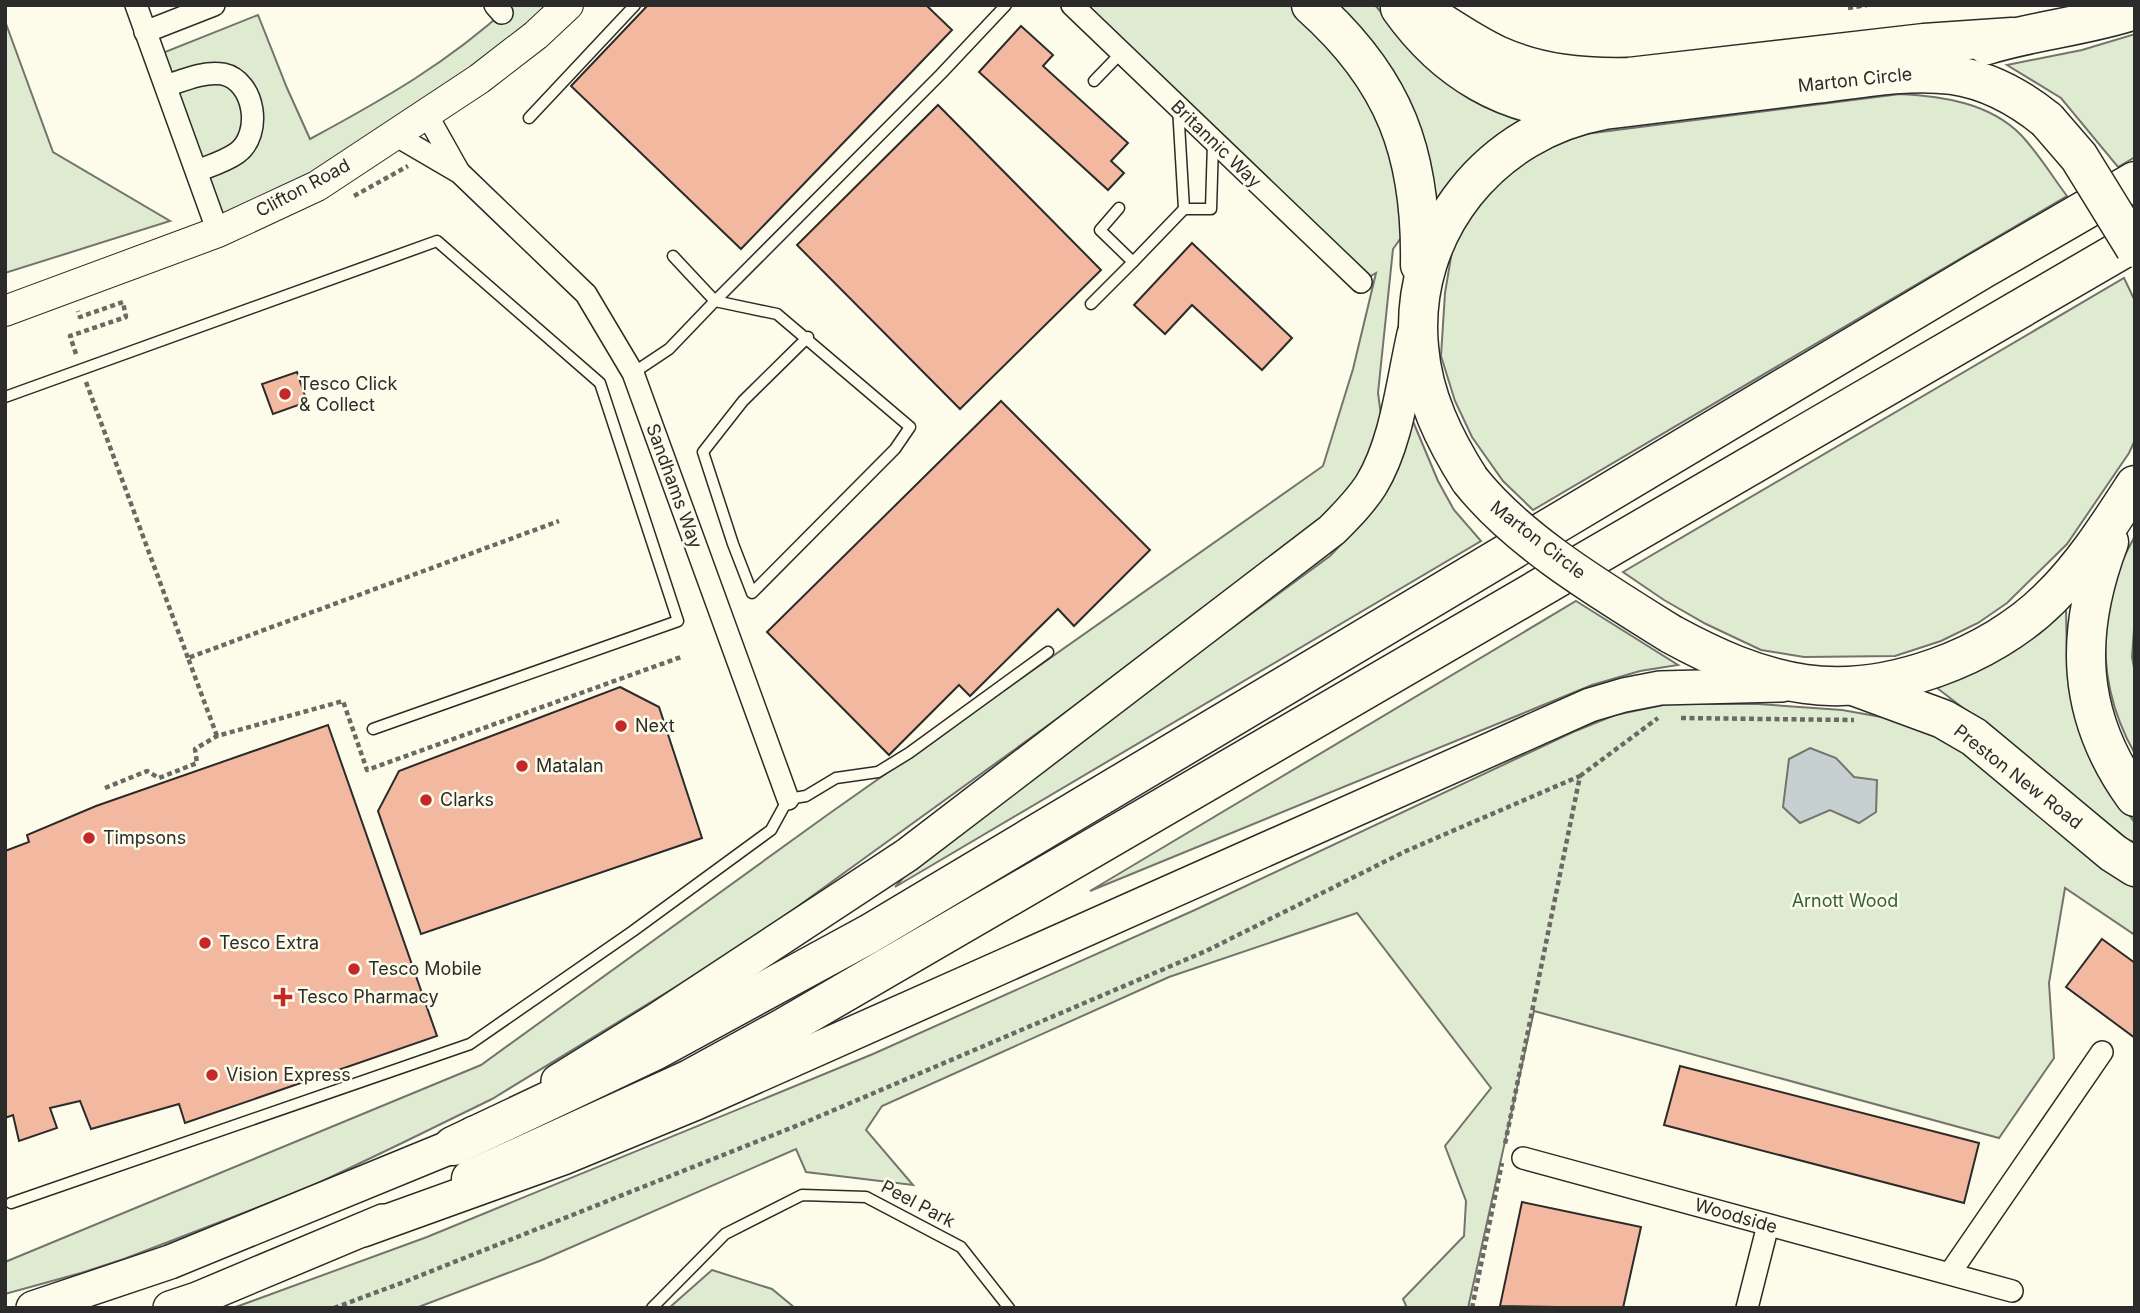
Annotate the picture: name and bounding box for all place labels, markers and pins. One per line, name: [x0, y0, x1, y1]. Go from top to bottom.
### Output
place label: Tesco Click & Collect: [299, 373, 397, 415]
marker: Tesco Click & Collect: [277, 386, 293, 402]
place label: Next: [635, 715, 675, 736]
marker: Next: [613, 718, 629, 734]
place label: Matalan: [536, 755, 604, 776]
marker: Matalan: [514, 758, 530, 774]
place label: Clarks: [440, 789, 494, 810]
marker: Clarks: [418, 792, 434, 808]
place label: Timpsons: [103, 827, 186, 848]
marker: Timpsons: [81, 830, 97, 846]
place label: Tesco Extra: [219, 932, 319, 953]
marker: Tesco Extra: [197, 935, 213, 951]
place label: Tesco Mobile: [368, 958, 482, 979]
marker: Tesco Mobile: [346, 961, 362, 977]
place label: Tesco Pharmacy: [297, 986, 439, 1007]
marker: Tesco Pharmacy: [275, 989, 291, 1005]
place label: Vision Express: [226, 1064, 351, 1085]
marker: Vision Express: [204, 1067, 220, 1083]

